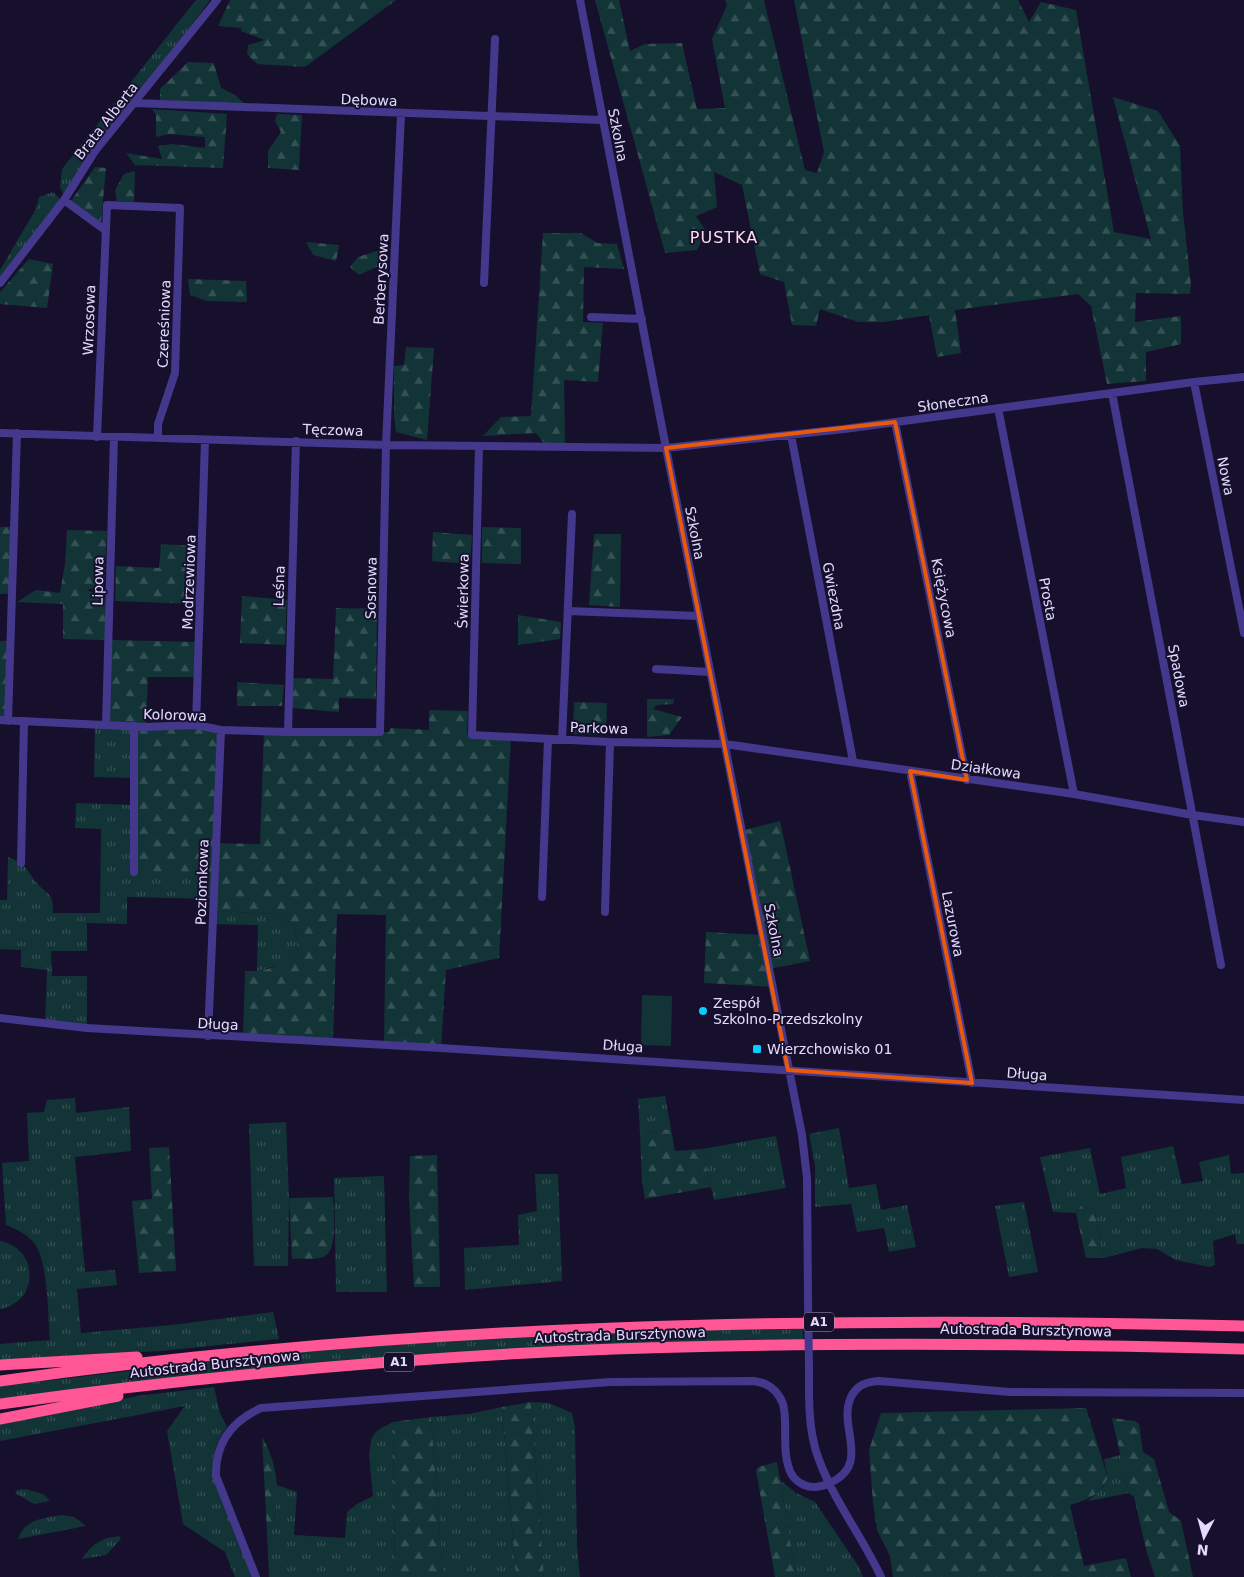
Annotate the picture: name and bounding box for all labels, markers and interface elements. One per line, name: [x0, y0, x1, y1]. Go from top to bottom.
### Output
street label: Brata Alberta: [71, 79, 141, 163]
street label: Dębowa: [340, 91, 398, 109]
street label: Szkolna: [605, 107, 631, 163]
district label: PUSTKA: [690, 228, 758, 247]
street label: Berberysowa: [371, 233, 391, 325]
street label: Czereśniowa: [154, 280, 174, 368]
street label: Wrzosowa: [80, 284, 98, 356]
street label: Słoneczna: [917, 389, 989, 415]
street label: Tęczowa: [301, 421, 364, 439]
street label: Nowa: [1214, 455, 1238, 497]
street label: Szkolna: [682, 505, 708, 561]
street label: Modrzewiowa: [179, 534, 199, 630]
street label: Świerkowa: [453, 553, 472, 629]
street label: Lipowa: [90, 556, 106, 606]
street label: Sosnowa: [362, 557, 380, 619]
street label: Księżycowa: [928, 557, 960, 639]
street label: Gwiezdna: [820, 561, 848, 631]
street label: Leśna: [270, 565, 288, 607]
street label: Prosta: [1036, 576, 1060, 622]
street label: Spadowa: [1165, 643, 1193, 709]
street label: Kolorowa: [143, 706, 207, 724]
street label: Parkowa: [570, 719, 628, 737]
street label: Działkowa: [950, 756, 1022, 782]
street label: Poziomkowa: [193, 839, 211, 925]
street label: Lazurowa: [939, 890, 967, 958]
street label: Szkolna: [761, 902, 787, 958]
place label: Zespół Szkolno-Przedszkolny: [713, 995, 863, 1027]
marker: Zespół Szkolno-Przedszkolny: [697, 1005, 709, 1017]
street label: Długa: [197, 1015, 239, 1033]
street label: Długa: [602, 1037, 644, 1055]
place label: Wierzchowisko 01: [767, 1041, 892, 1057]
marker: Wierzchowisko 01: [751, 1043, 763, 1055]
street label: Długa: [1006, 1065, 1048, 1083]
road number: A1: [804, 1312, 834, 1331]
street label: Autostrada Bursztynowa: [940, 1321, 1112, 1339]
street label: Autostrada Bursztynowa: [534, 1324, 706, 1346]
street label: Autostrada Bursztynowa: [129, 1347, 301, 1381]
road number: A1: [384, 1352, 414, 1371]
north arrow: [1179, 1512, 1229, 1562]
text: N: [1196, 1541, 1209, 1558]

